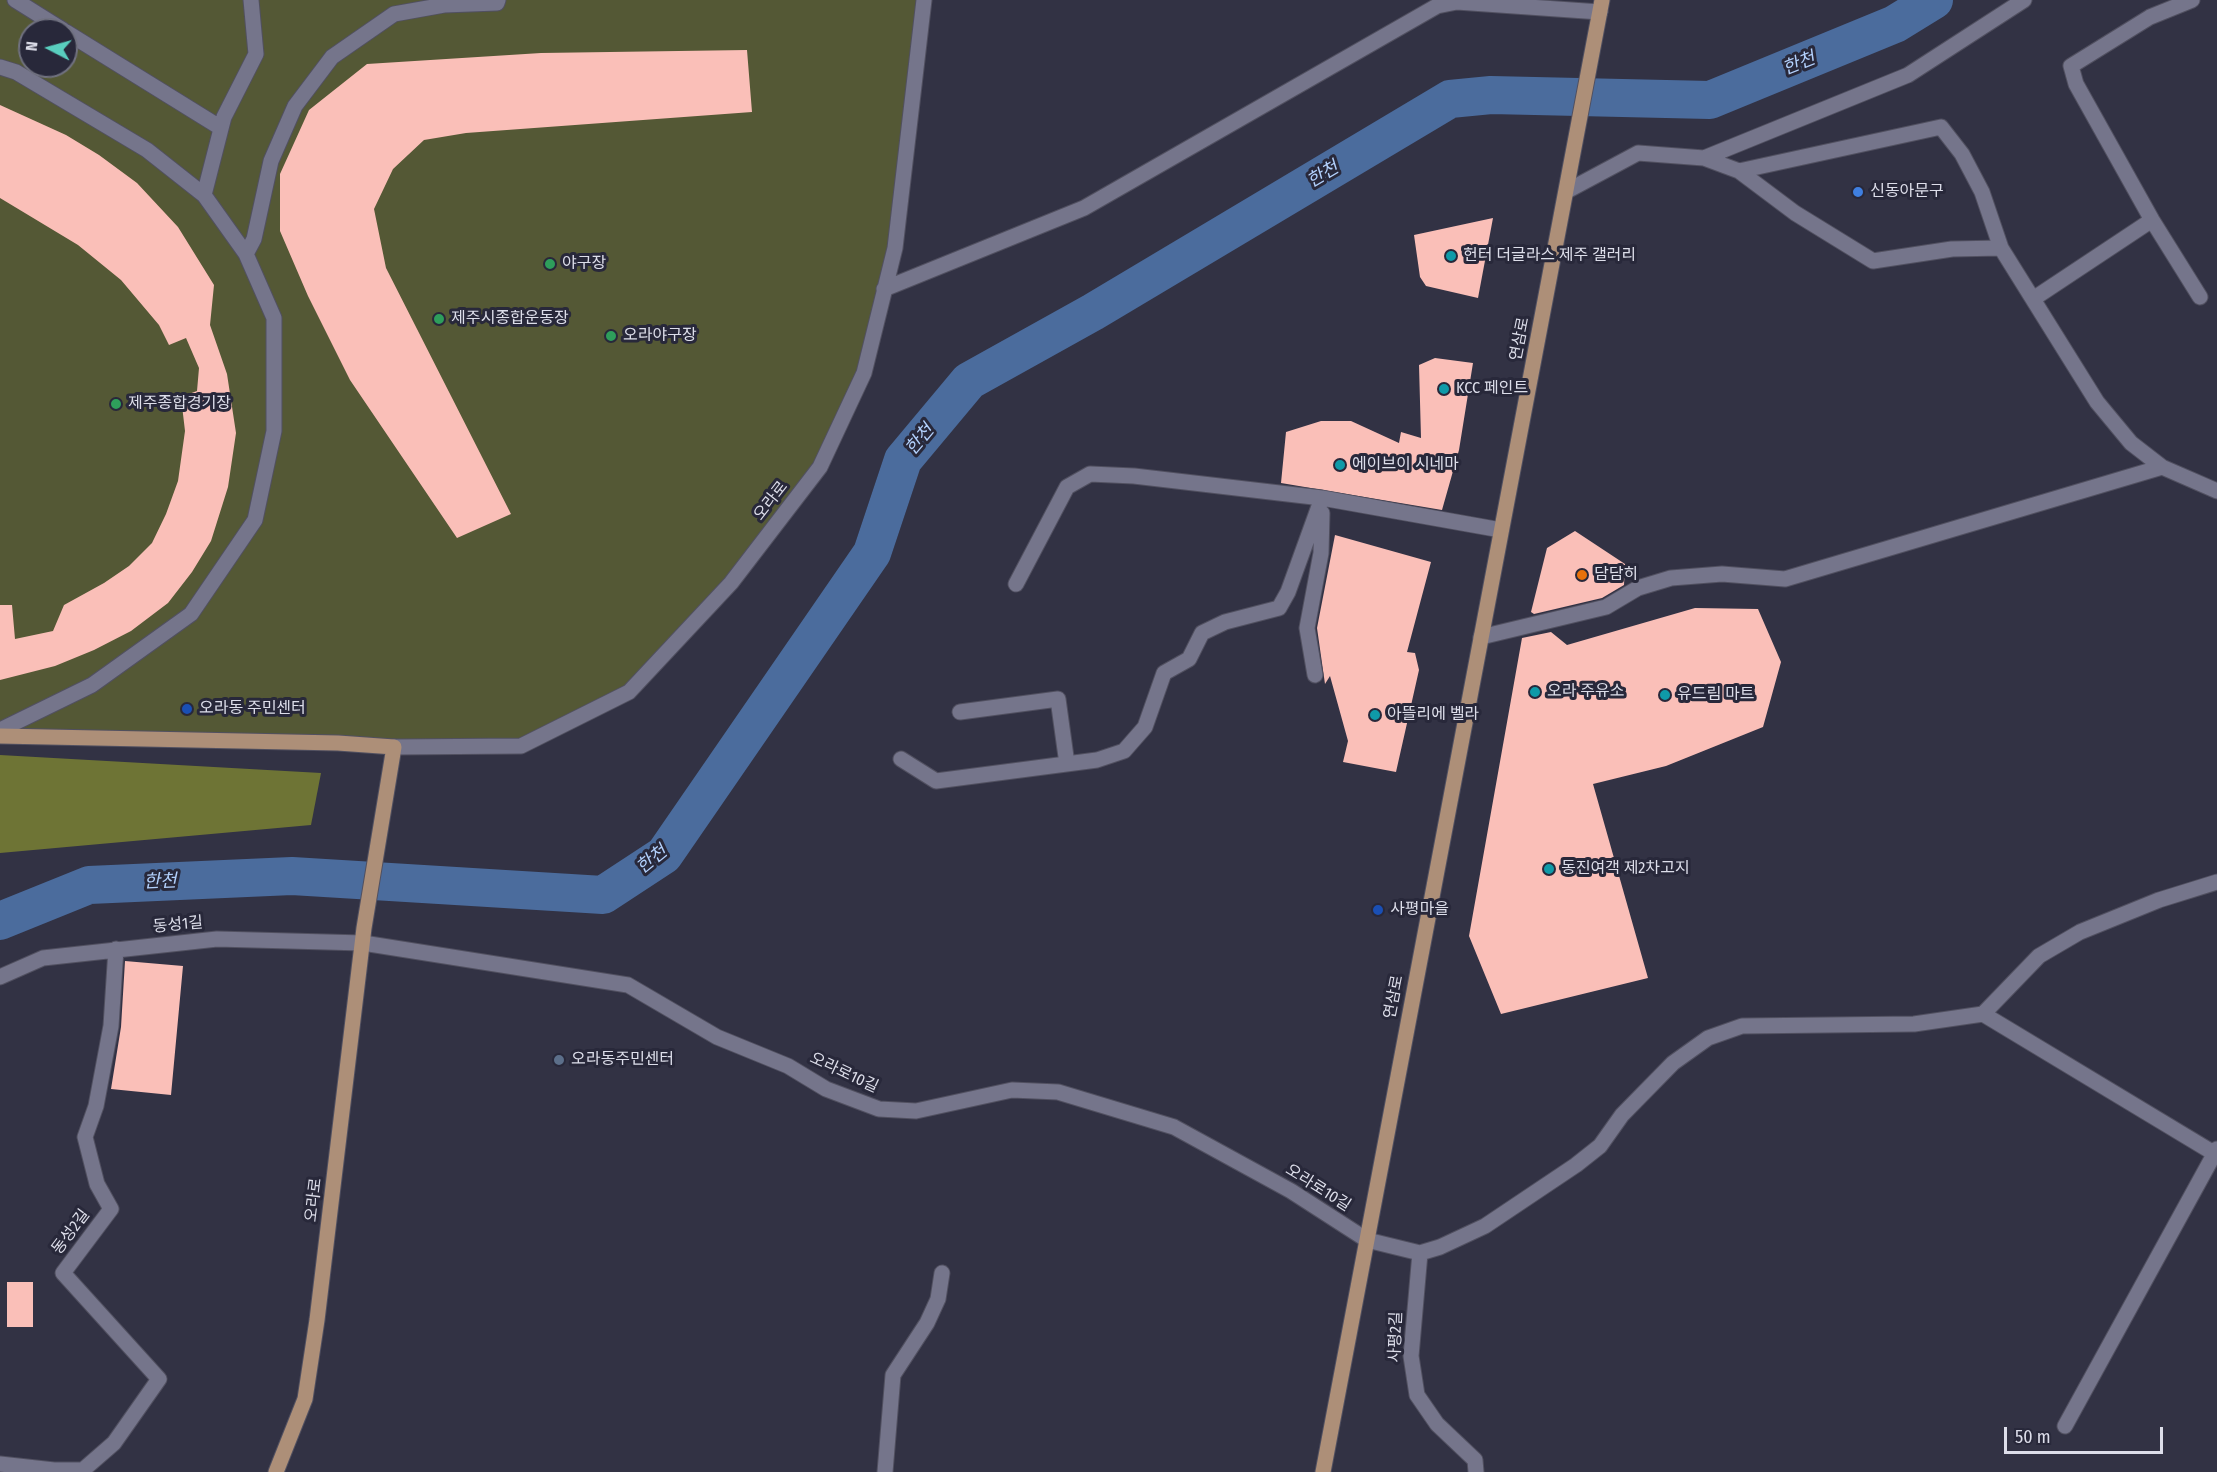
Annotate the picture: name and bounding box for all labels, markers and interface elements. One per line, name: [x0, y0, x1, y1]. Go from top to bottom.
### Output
north arrow: [18, 18, 78, 78]
text: N: [22, 41, 42, 52]
water label: 한천: [1780, 48, 1818, 80]
water label: 한천: [1303, 157, 1343, 193]
place label: 신동아문구: [1870, 182, 1944, 202]
marker: 신동아문구: [1851, 185, 1865, 199]
place label: 헌터 더글라스 제주 갤러리: [1463, 246, 1636, 266]
marker: 헌터 더글라스 제주 갤러리: [1444, 249, 1458, 263]
place label: 야구장: [562, 254, 606, 274]
marker: 야구장: [543, 257, 557, 271]
place label: 제주시종합운동장: [451, 309, 569, 329]
marker: 제주시종합운동장: [432, 312, 446, 326]
street label: 연삼로: [1506, 315, 1534, 363]
place label: 오라야구장: [623, 326, 697, 346]
marker: 오라야구장: [604, 329, 618, 343]
place label: KCC 페인트: [1456, 379, 1528, 399]
marker: KCC 페인트: [1437, 382, 1451, 396]
place label: 제주종합경기장: [128, 394, 231, 414]
marker: 제주종합경기장: [109, 397, 123, 411]
water label: 한천: [901, 420, 939, 460]
place label: 에이브이 시네마: [1352, 455, 1459, 475]
marker: 에이브이 시네마: [1333, 458, 1347, 472]
street label: 오라로: [750, 478, 792, 524]
place label: 담담히: [1594, 565, 1638, 585]
marker: 담담히: [1575, 568, 1589, 582]
place label: 오라 주유소: [1547, 682, 1624, 702]
marker: 오라 주유소: [1528, 685, 1542, 699]
place label: 유드림 마트: [1677, 685, 1754, 705]
marker: 유드림 마트: [1658, 688, 1672, 702]
place label: 오라동 주민센터: [199, 699, 306, 719]
marker: 오라동 주민센터: [180, 702, 194, 716]
place label: 아뜰리에 벨라: [1387, 705, 1479, 725]
marker: 아뜰리에 벨라: [1368, 708, 1382, 722]
water label: 한천: [632, 841, 672, 879]
place label: 동진여객 제2차고지: [1561, 859, 1690, 879]
marker: 동진여객 제2차고지: [1542, 862, 1556, 876]
water label: 한천: [143, 871, 177, 893]
place label: 사평마을: [1390, 900, 1449, 920]
marker: 사평마을: [1371, 903, 1385, 917]
street label: 동성1길: [152, 913, 204, 937]
street label: 연삼로: [1380, 973, 1408, 1021]
street label: 오라로10길: [807, 1049, 881, 1097]
place label: 오라동주민센터: [571, 1050, 674, 1070]
marker: 오라동주민센터: [552, 1053, 566, 1067]
street label: 오라로10길: [1282, 1160, 1354, 1216]
street label: 오라로: [302, 1177, 326, 1223]
street label: 동성2길: [48, 1206, 94, 1258]
street label: 사평2길: [1386, 1311, 1406, 1363]
scale bar: [2007, 1415, 2166, 1453]
text: 50 m: [2015, 1426, 2051, 1448]

